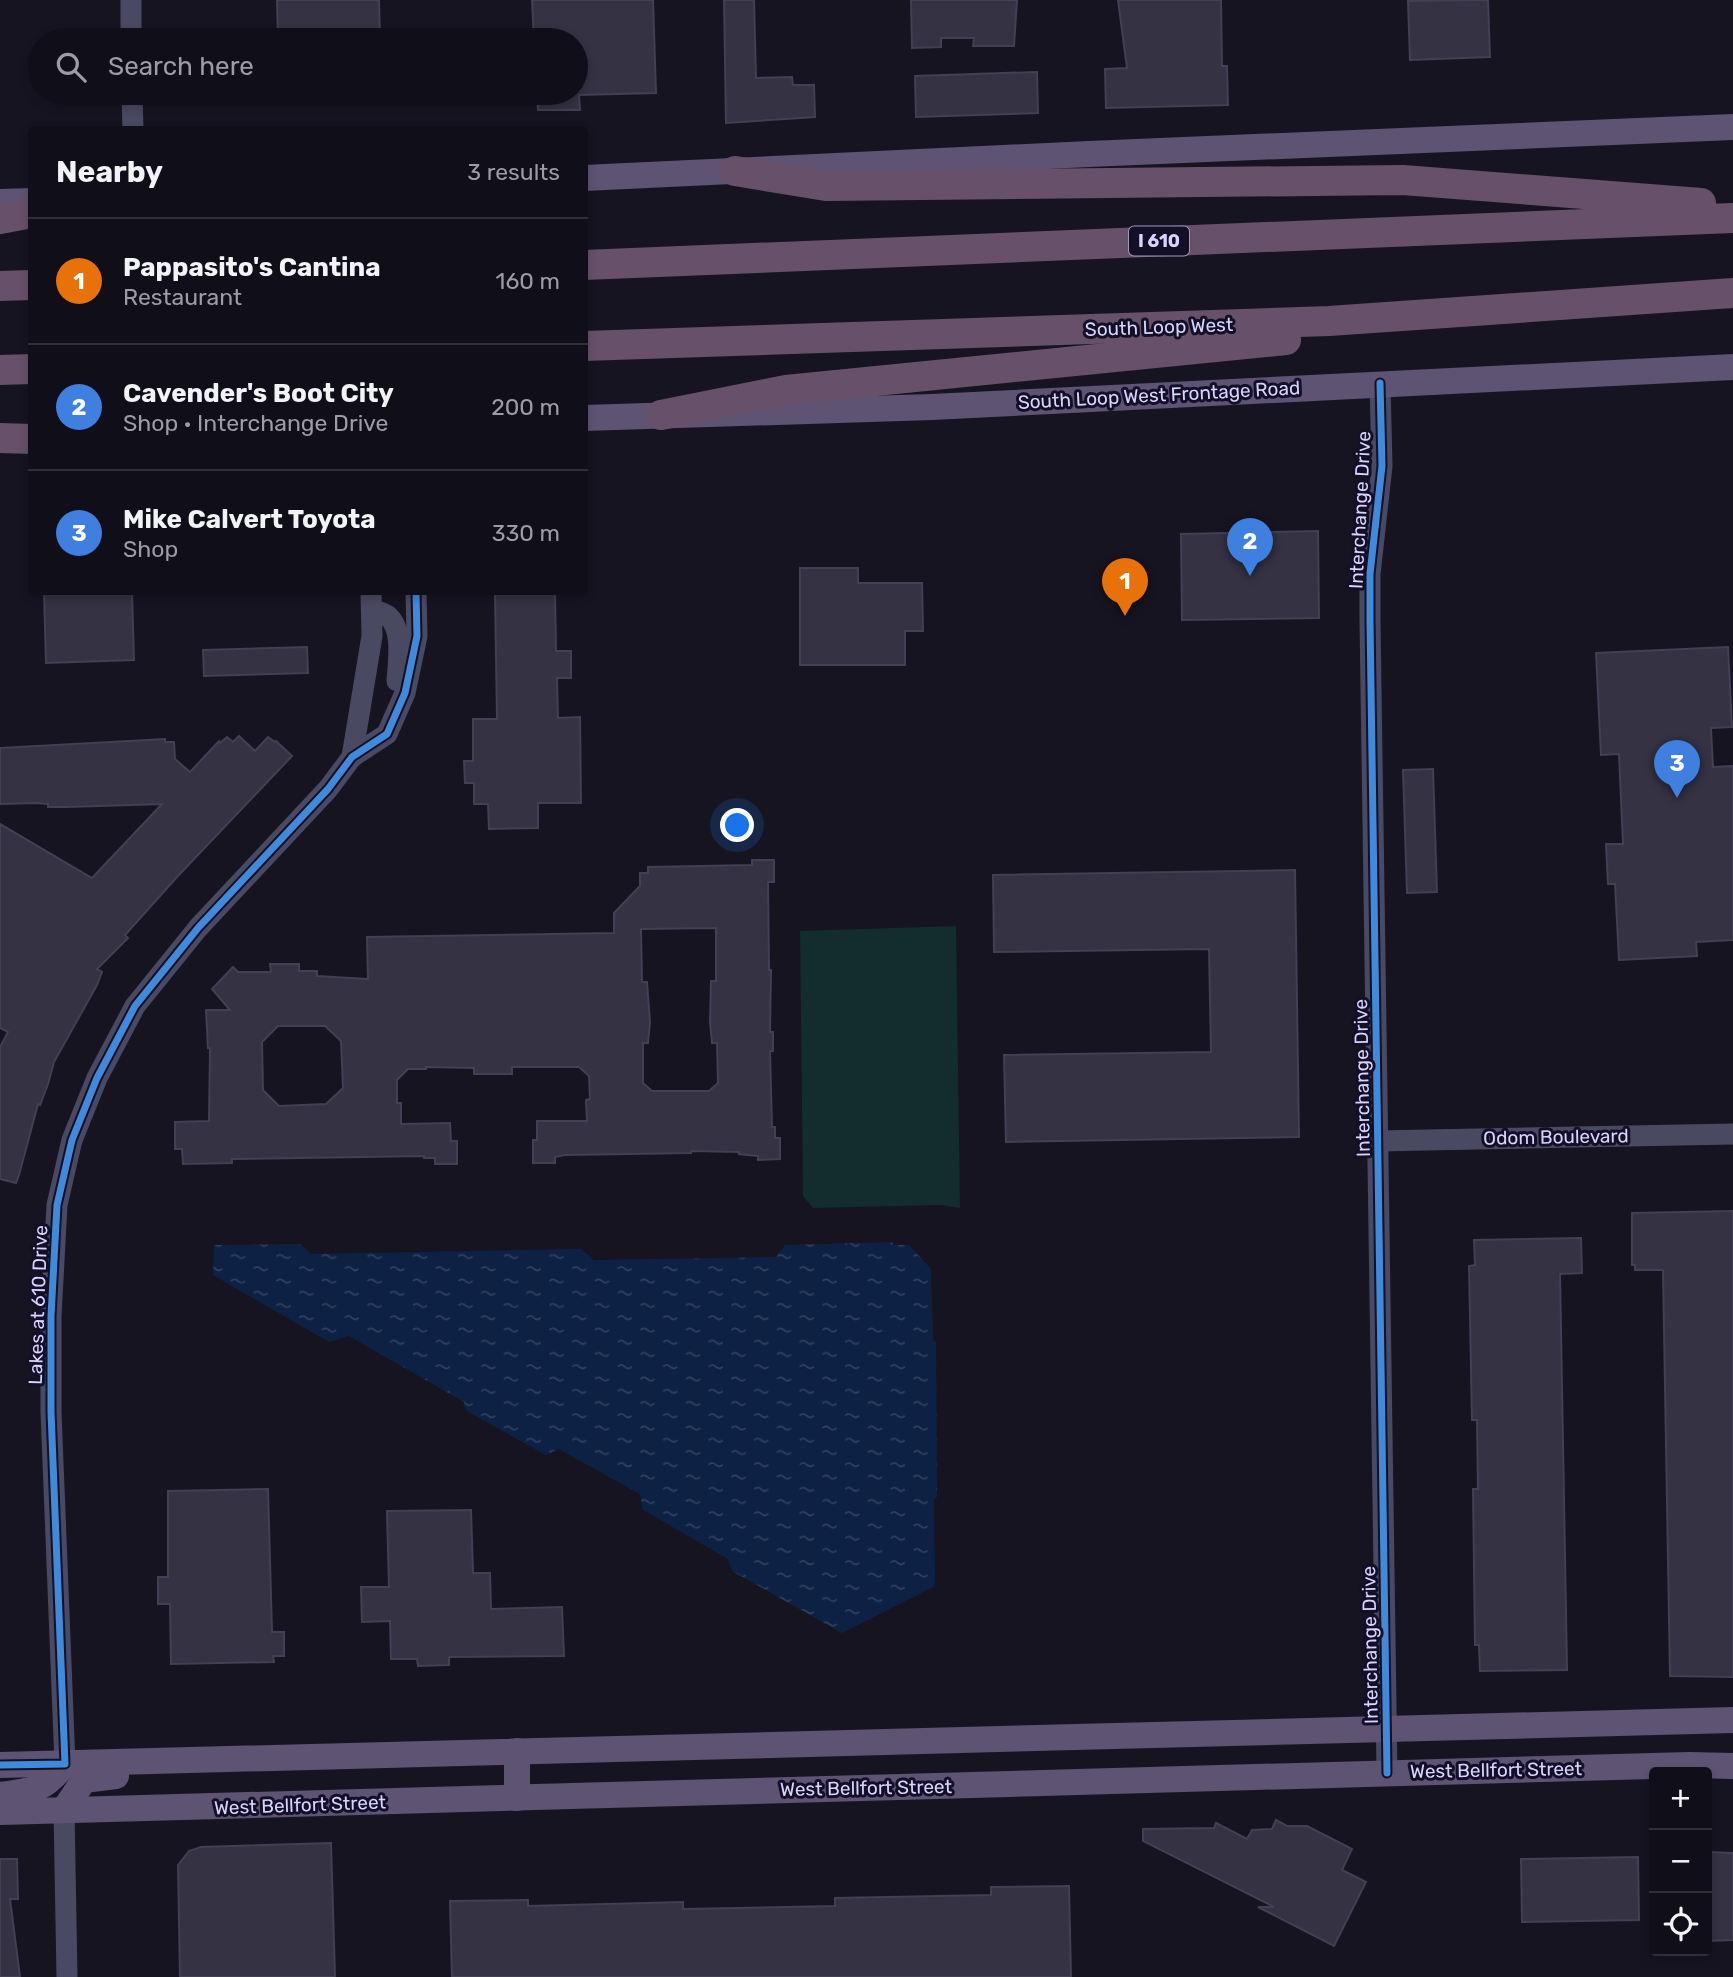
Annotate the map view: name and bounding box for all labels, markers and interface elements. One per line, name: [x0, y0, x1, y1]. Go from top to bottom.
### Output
search box: [28, 28, 588, 105]
icon: search: [52, 48, 90, 86]
text: Search here: [108, 51, 254, 82]
text: Nearby: [56, 154, 163, 190]
text: 3 results: [467, 158, 560, 186]
road number: I 610: [1129, 227, 1189, 256]
text: Pappasito's Cantina: [123, 252, 381, 283]
text: 1: [73, 267, 85, 295]
text: 160 m: [496, 267, 560, 295]
text: Restaurant: [123, 283, 242, 311]
street label: South Loop West: [1084, 313, 1234, 341]
street label: South Loop West Frontage Road: [1017, 376, 1301, 414]
text: Cavender's Boot City: [123, 378, 394, 409]
text: 2: [72, 393, 86, 421]
text: 200 m: [491, 393, 560, 421]
text: Shop · Interchange Drive: [123, 409, 388, 437]
street label: Interchange Drive: [1344, 430, 1376, 590]
text: Mike Calvert Toyota: [123, 504, 376, 535]
pin: 2: [1227, 518, 1273, 576]
text: 3: [71, 519, 87, 547]
text: 330 m: [492, 519, 560, 547]
text: Shop: [123, 535, 178, 563]
pin: 1: [1102, 558, 1148, 616]
pin: 3: [1654, 740, 1700, 798]
your location: [720, 808, 754, 842]
street label: Interchange Drive: [1349, 999, 1375, 1157]
street label: Odom Boulevard: [1483, 1124, 1629, 1150]
street label: Lakes at 610 Drive: [24, 1225, 52, 1385]
street label: Interchange Drive: [1357, 1566, 1383, 1724]
street label: West Bellfort Street: [1410, 1757, 1583, 1783]
map controls: [1649, 1767, 1712, 1956]
button: +: [1649, 1767, 1712, 1830]
street label: West Bellfort Street: [780, 1775, 953, 1801]
street label: West Bellfort Street: [214, 1790, 387, 1819]
button: −: [1649, 1830, 1712, 1893]
button: locate: [1649, 1893, 1712, 1956]

